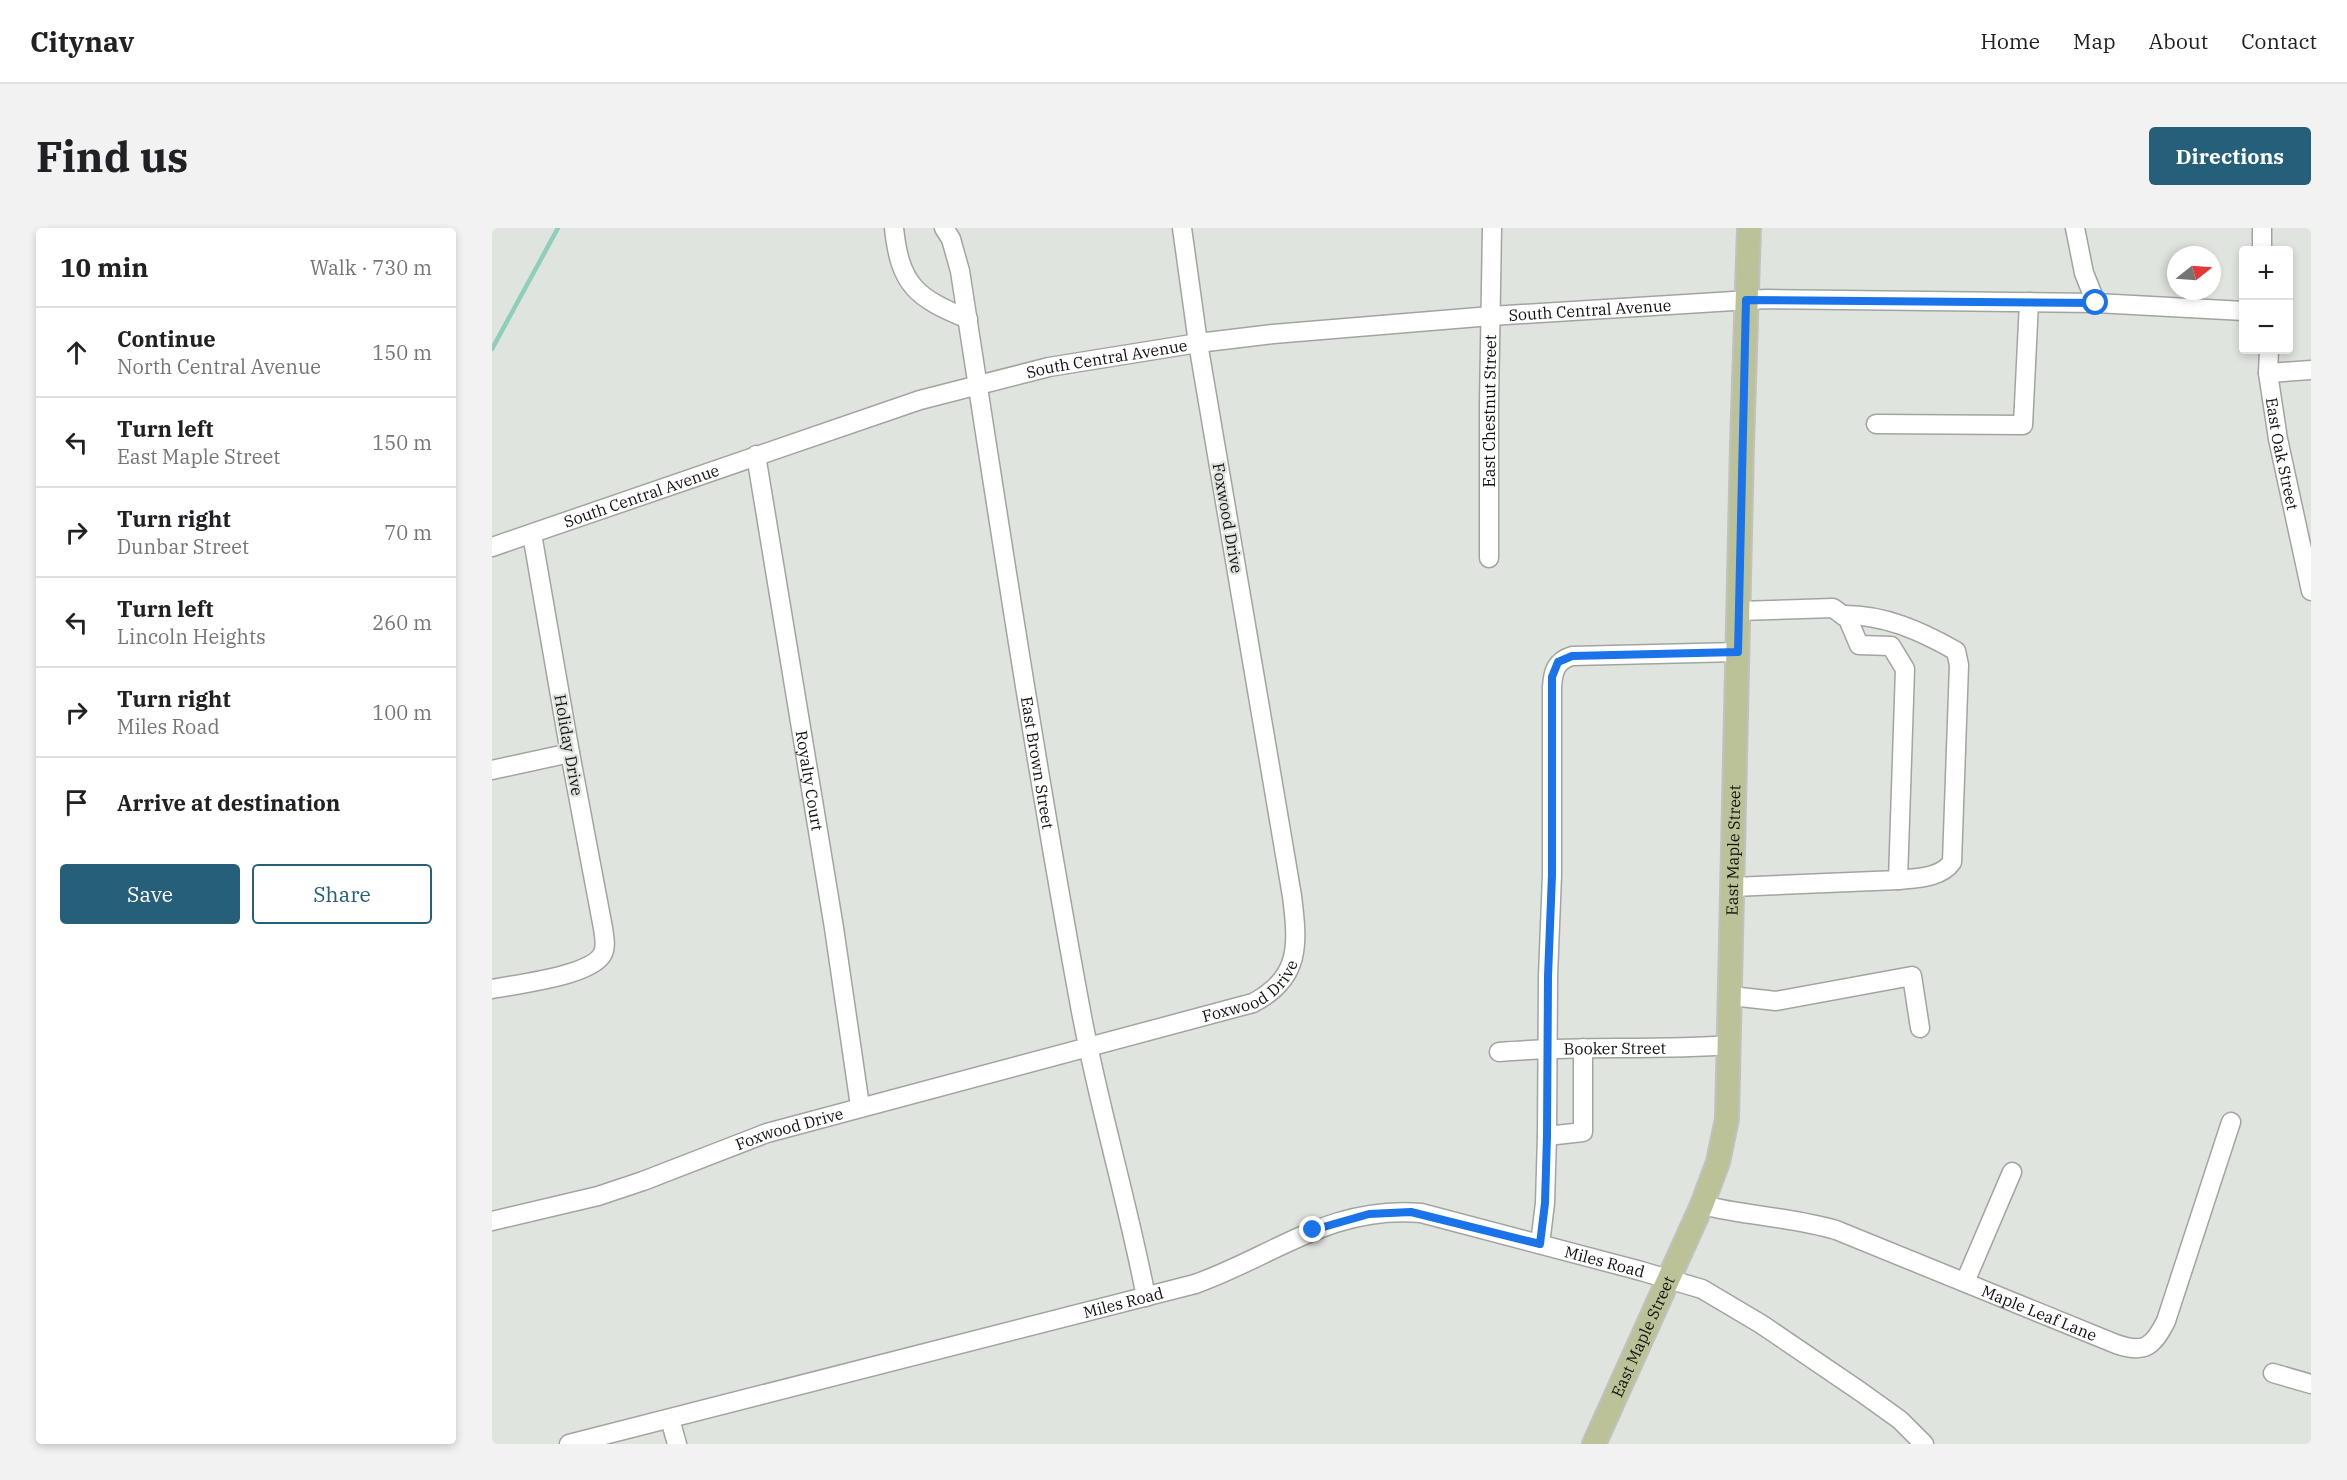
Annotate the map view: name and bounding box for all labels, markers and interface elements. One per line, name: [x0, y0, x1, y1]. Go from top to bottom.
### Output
text: Citynav: [30, 23, 134, 60]
text: Home: [1980, 27, 2040, 55]
text: Map: [2073, 27, 2116, 55]
text: About: [2149, 27, 2208, 55]
text: Contact: [2241, 27, 2317, 55]
button: Directions: [2149, 127, 2311, 185]
text: Find us: [36, 129, 188, 184]
north arrow: [2167, 246, 2221, 300]
map controls: [2239, 246, 2293, 354]
button: +: [2239, 246, 2293, 300]
text: 10 min: [60, 250, 148, 284]
text: Walk · 730 m: [310, 254, 432, 281]
route start: [2082, 289, 2108, 315]
street label: South Central Avenue: [1508, 295, 1672, 325]
button: −: [2239, 300, 2293, 354]
text: Continue: [117, 324, 216, 353]
street label: East Chestnut Street: [1479, 334, 1500, 487]
street label: South Central Avenue: [1024, 335, 1189, 382]
icon: ahead: [60, 336, 93, 369]
text: 150 m: [372, 339, 432, 366]
text: North Central Avenue: [117, 353, 321, 380]
street label: East Oak Street: [2262, 396, 2303, 512]
text: Turn left: [117, 414, 213, 443]
icon: left: [60, 426, 93, 459]
text: 150 m: [372, 429, 432, 456]
text: East Maple Street: [117, 443, 280, 470]
street label: South Central Avenue: [561, 460, 722, 532]
street label: Foxwood Drive: [1208, 461, 1248, 575]
text: Turn right: [117, 504, 231, 533]
icon: right: [60, 516, 93, 549]
text: 70 m: [384, 519, 432, 546]
text: Dunbar Street: [117, 533, 249, 560]
text: Turn left: [117, 594, 213, 623]
icon: left: [60, 606, 93, 639]
text: 260 m: [372, 609, 432, 636]
text: Lincoln Heights: [117, 623, 266, 650]
text: Turn right: [117, 684, 231, 713]
street label: Holiday Drive: [550, 693, 588, 797]
street label: East Brown Street: [1017, 695, 1059, 831]
icon: right: [60, 696, 93, 729]
text: 100 m: [372, 699, 432, 726]
text: Miles Road: [117, 713, 220, 740]
street label: Royalty Court: [792, 729, 828, 833]
street label: East Maple Street: [1722, 784, 1744, 916]
icon: arrive: [60, 786, 93, 819]
text: Arrive at destination: [117, 788, 340, 817]
button: Save: [60, 864, 240, 924]
button: Share: [252, 864, 432, 924]
street label: Foxwood Drive: [1200, 957, 1302, 1026]
street label: Booker Street: [1564, 1038, 1667, 1059]
street label: Foxwood Drive: [732, 1103, 845, 1154]
route end: [1299, 1216, 1325, 1242]
street label: Miles Road: [1562, 1241, 1647, 1282]
street label: East Maple Street: [1607, 1272, 1679, 1400]
street label: Maple Leaf Lane: [1979, 1280, 2100, 1345]
street label: Miles Road: [1081, 1282, 1166, 1322]

